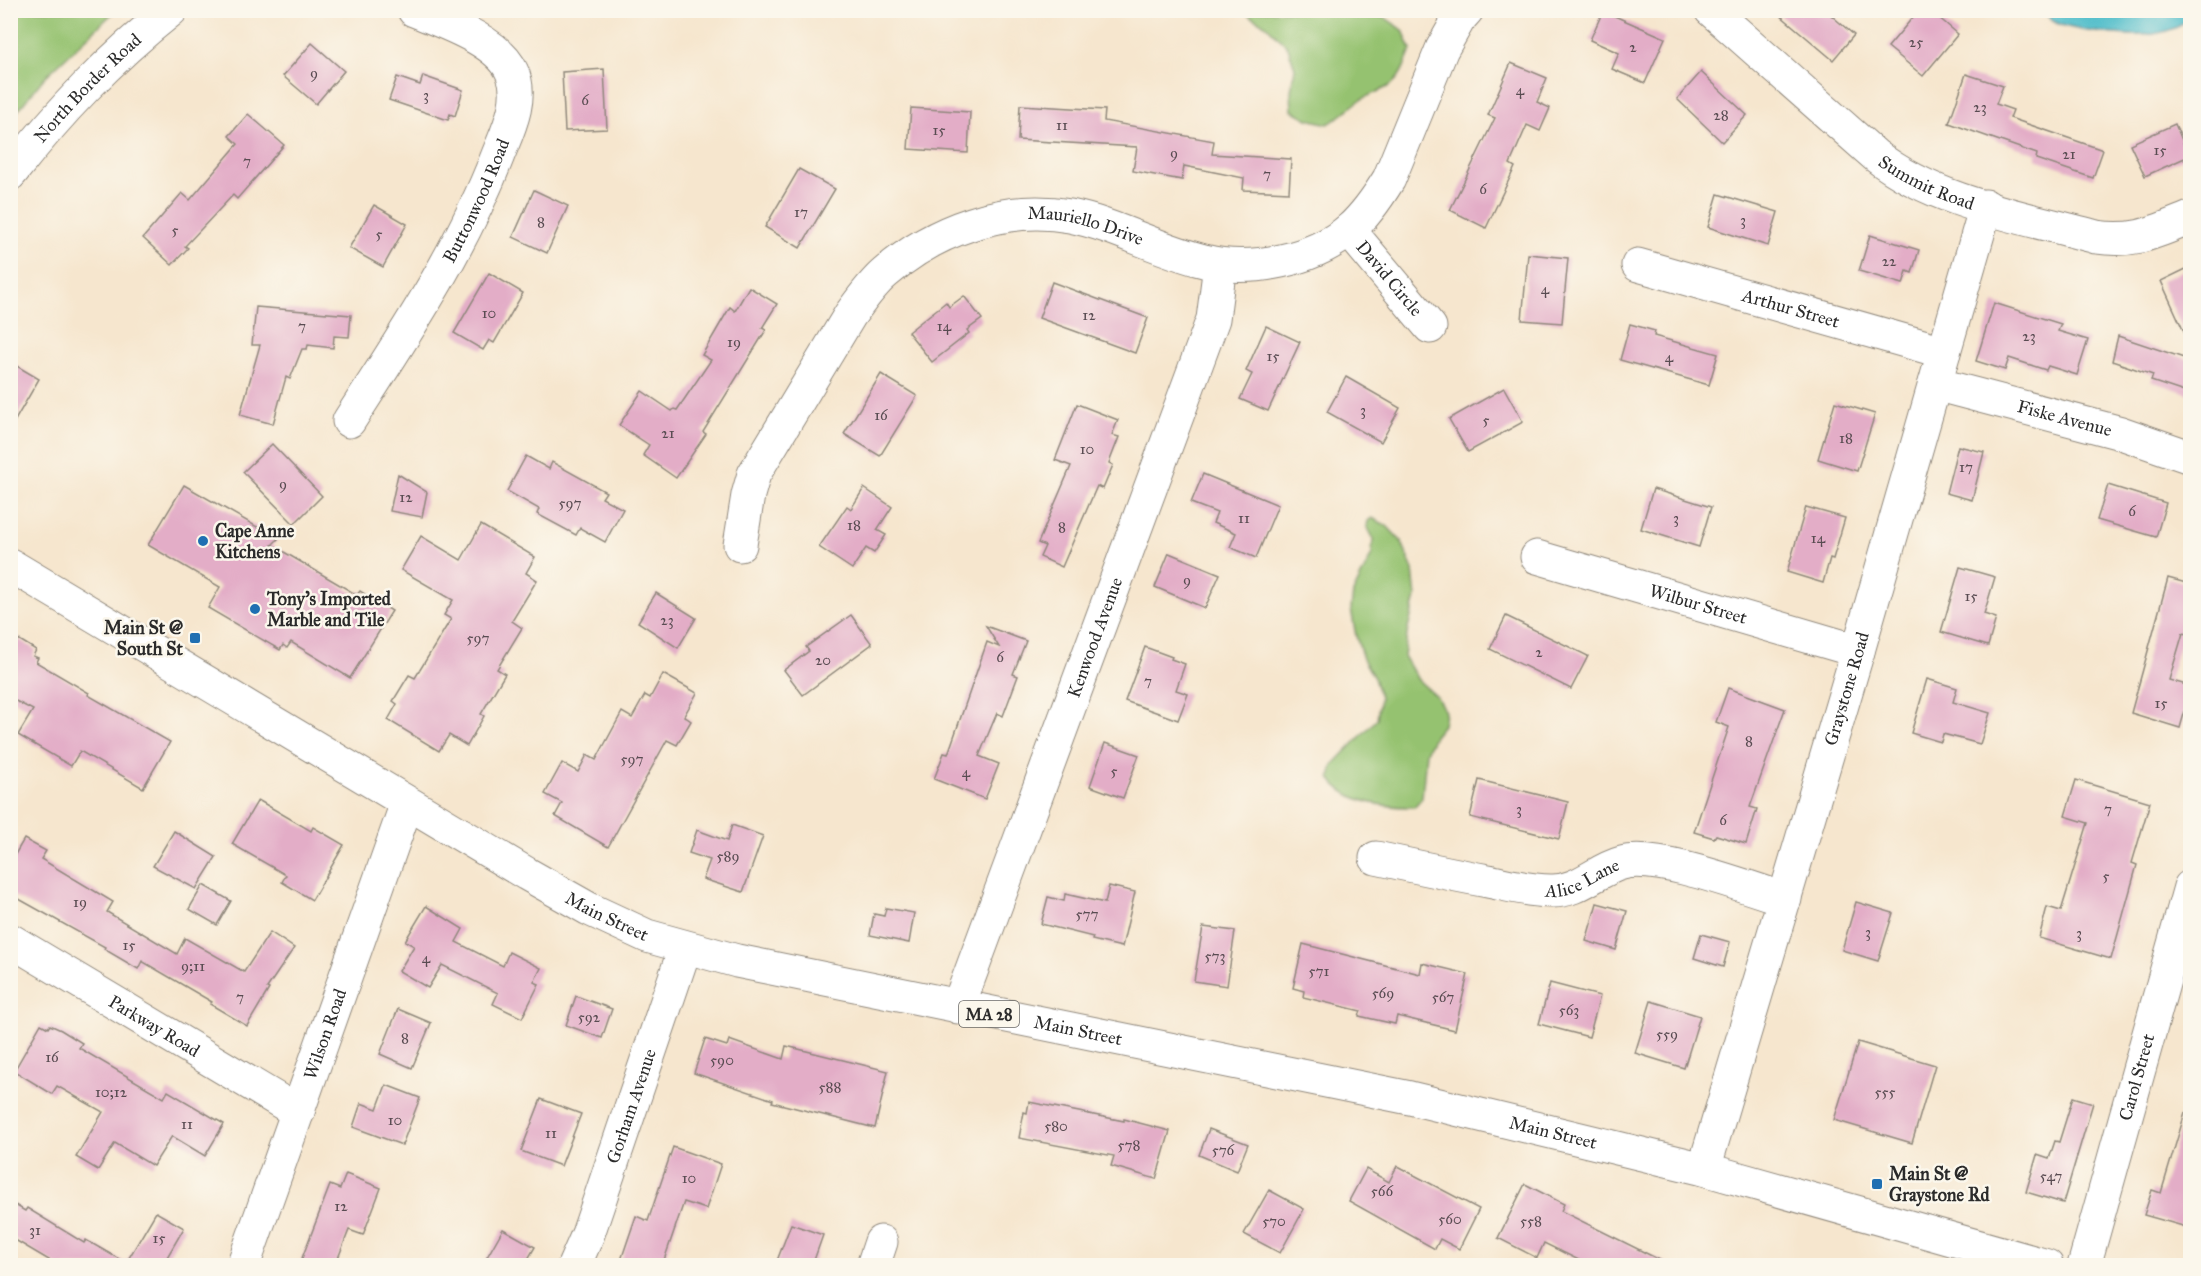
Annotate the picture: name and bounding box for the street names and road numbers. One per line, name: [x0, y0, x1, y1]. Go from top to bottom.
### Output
street label: North Border Road: [29, 29, 146, 147]
street label: Buttonwood Road: [438, 136, 514, 267]
street label: Summit Road: [1874, 151, 1977, 215]
street label: Mauriello Drive: [1028, 202, 1147, 250]
street label: David Circle: [1351, 236, 1427, 321]
street label: Arthur Street: [1739, 284, 1843, 333]
street label: Fiske Avenue: [2015, 395, 2114, 441]
street label: Kenwood Avenue: [1063, 574, 1127, 701]
street label: Wilbur Street: [1647, 580, 1750, 629]
street label: Graystone Road: [1819, 629, 1874, 748]
street label: Alice Lane: [1544, 854, 1622, 902]
street label: Main Street: [562, 887, 652, 946]
street label: Wilson Road: [299, 986, 351, 1082]
street label: Parkway Road: [105, 990, 204, 1062]
road number: MA 28: [959, 1001, 1019, 1027]
street label: Main Street: [1032, 1011, 1125, 1050]
street label: Carol Street: [2114, 1031, 2160, 1123]
street label: Gorham Avenue: [602, 1046, 661, 1166]
street label: Main Street: [1507, 1111, 1600, 1154]

